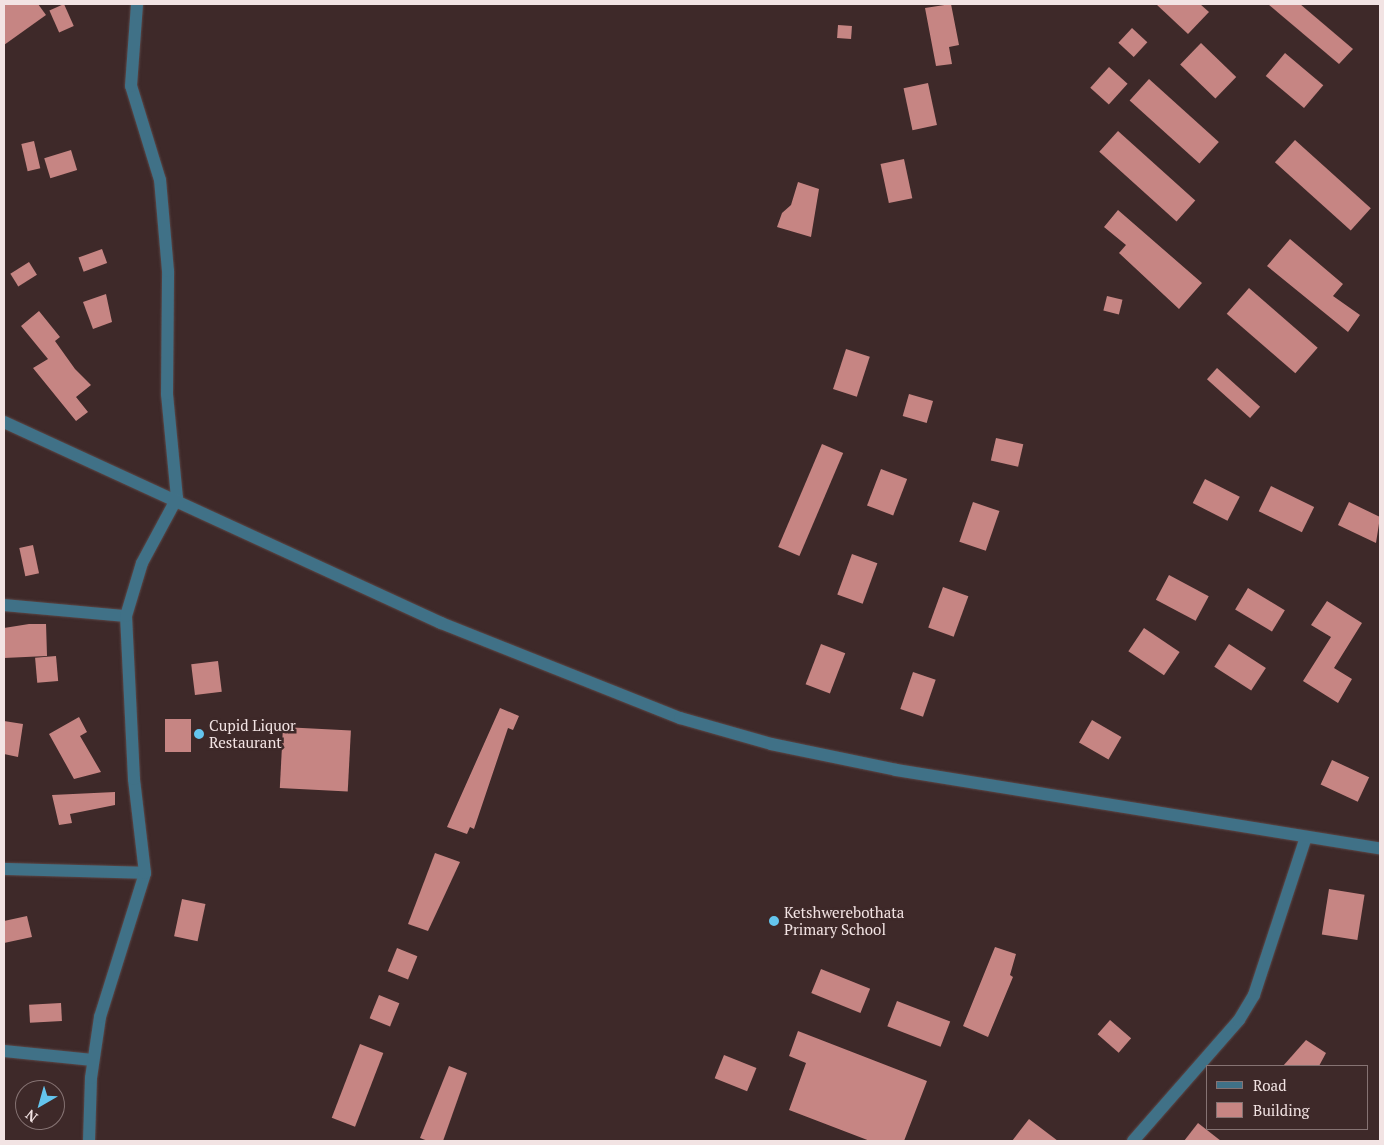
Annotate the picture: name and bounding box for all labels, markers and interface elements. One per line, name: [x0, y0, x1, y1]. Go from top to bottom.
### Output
place label: Cupid Liquor Restaurant: [209, 716, 296, 751]
marker: Cupid Liquor Restaurant: [193, 728, 205, 740]
place label: Ketshwerebothata Primary School: [784, 903, 904, 938]
marker: Ketshwerebothata Primary School: [768, 915, 780, 927]
legend: [1206, 1065, 1369, 1130]
text: Road: [1253, 1075, 1286, 1095]
north arrow: [15, 1080, 65, 1130]
text: Building: [1253, 1100, 1310, 1120]
text: N: [21, 1106, 41, 1127]

